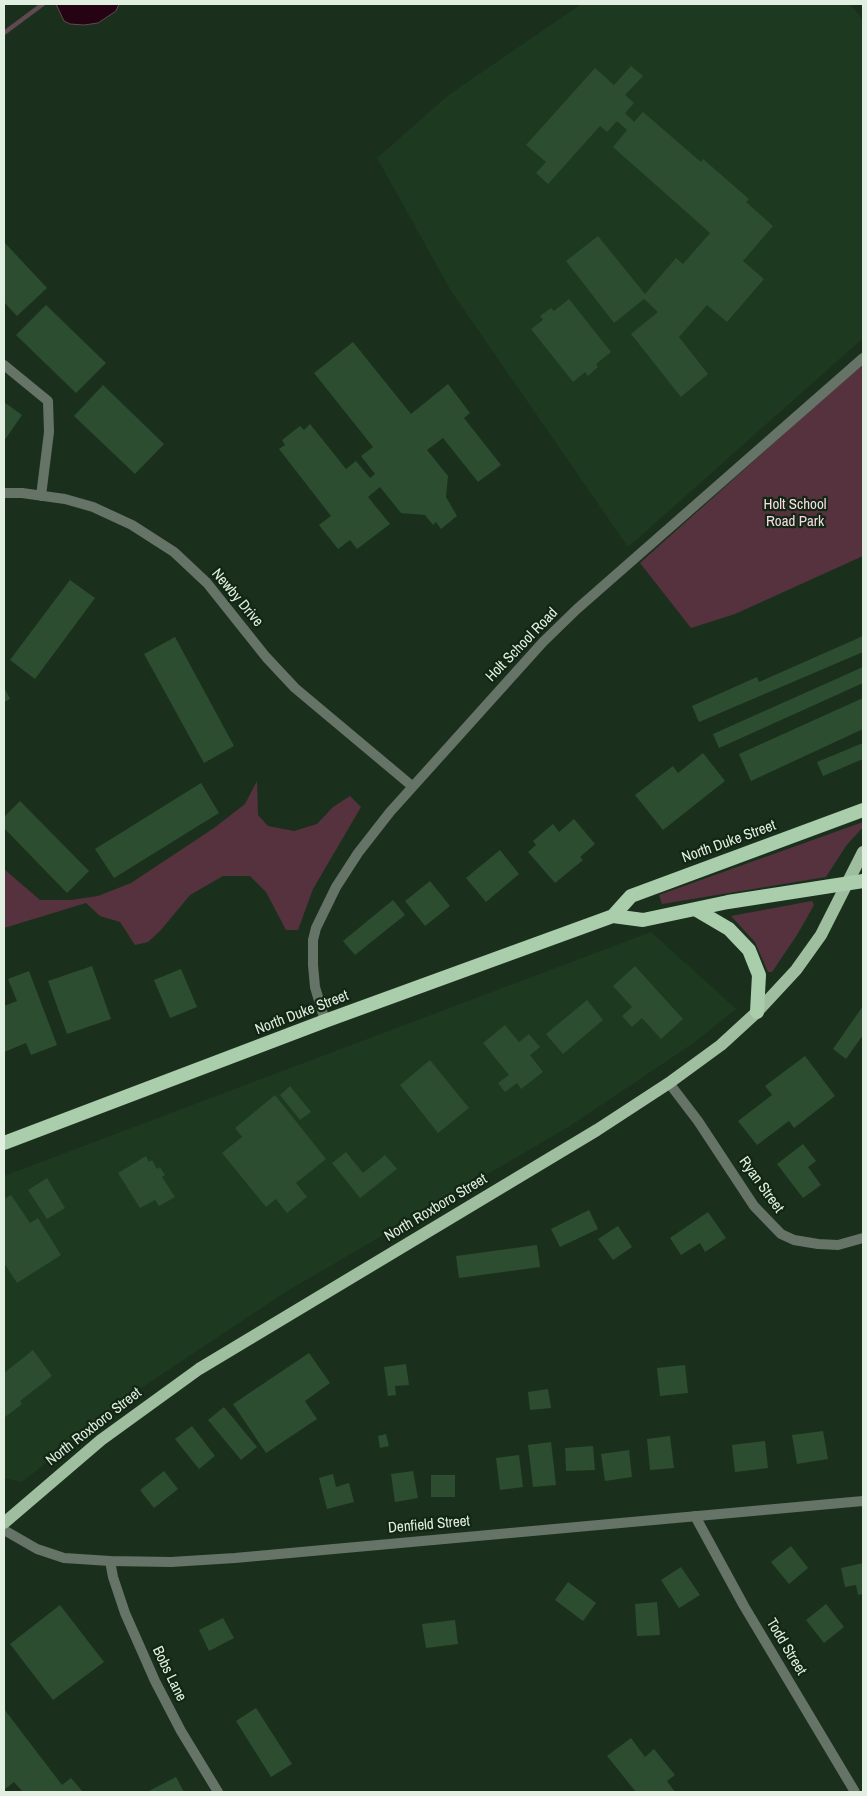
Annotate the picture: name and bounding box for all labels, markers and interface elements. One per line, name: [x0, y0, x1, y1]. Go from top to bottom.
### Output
park label: Holt School Road Park: [764, 496, 826, 531]
street label: Newby Drive: [207, 565, 267, 631]
street label: Holt School Road: [482, 604, 562, 686]
street label: North Duke Street: [680, 817, 778, 867]
street label: North Duke Street: [253, 987, 351, 1039]
street label: Ryan Street: [735, 1153, 787, 1217]
street label: North Roxboro Street: [382, 1170, 490, 1246]
street label: North Roxboro Street: [43, 1384, 145, 1470]
street label: Denfield Street: [387, 1512, 471, 1538]
street label: Todd Street: [762, 1615, 810, 1679]
street label: Bobs Lane: [148, 1644, 190, 1704]

